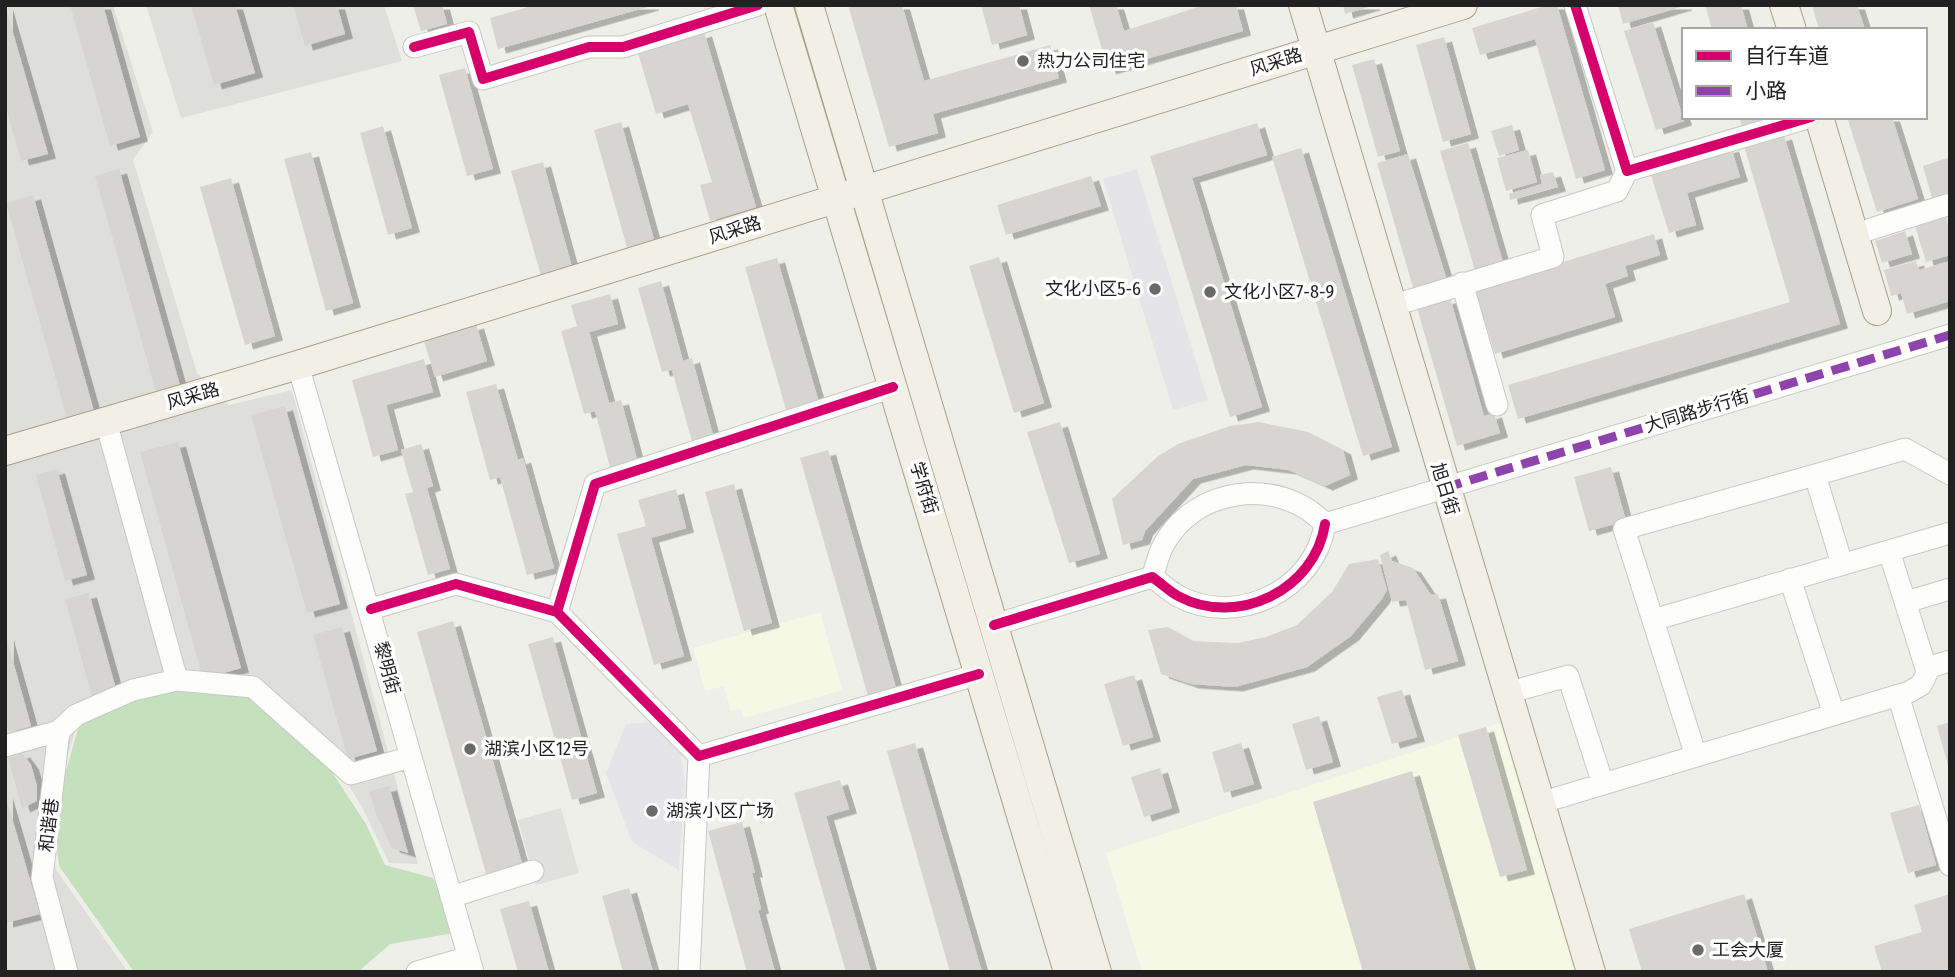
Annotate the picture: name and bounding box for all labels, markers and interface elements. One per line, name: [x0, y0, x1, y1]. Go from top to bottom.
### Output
legend: [1682, 28, 1927, 119]
text: 自行车道: [1745, 43, 1829, 69]
street label: 风采路: [1247, 44, 1305, 80]
place label: 热力公司住宅: [1037, 50, 1145, 72]
marker: 热力公司住宅: [1015, 53, 1031, 69]
text: 小路: [1745, 78, 1787, 104]
street label: 风采路: [706, 212, 764, 248]
place label: 文化小区5-6: [1045, 278, 1141, 300]
marker: 文化小区5-6: [1147, 281, 1163, 297]
place label: 文化小区7-8-9: [1224, 281, 1334, 303]
marker: 文化小区7-8-9: [1202, 284, 1218, 300]
street label: 风采路: [164, 378, 222, 414]
street label: 大同路步行街: [1642, 385, 1752, 437]
street label: 学府街: [906, 459, 942, 517]
street label: 旭日街: [1427, 460, 1463, 518]
street label: 黎明街: [369, 639, 405, 697]
place label: 湖滨小区12号: [484, 738, 589, 760]
marker: 湖滨小区12号: [462, 741, 478, 757]
street label: 和谐巷: [35, 797, 63, 853]
place label: 湖滨小区广场: [666, 800, 774, 822]
marker: 湖滨小区广场: [644, 803, 660, 819]
place label: 工会大厦: [1712, 939, 1784, 961]
marker: 工会大厦: [1690, 942, 1706, 958]

